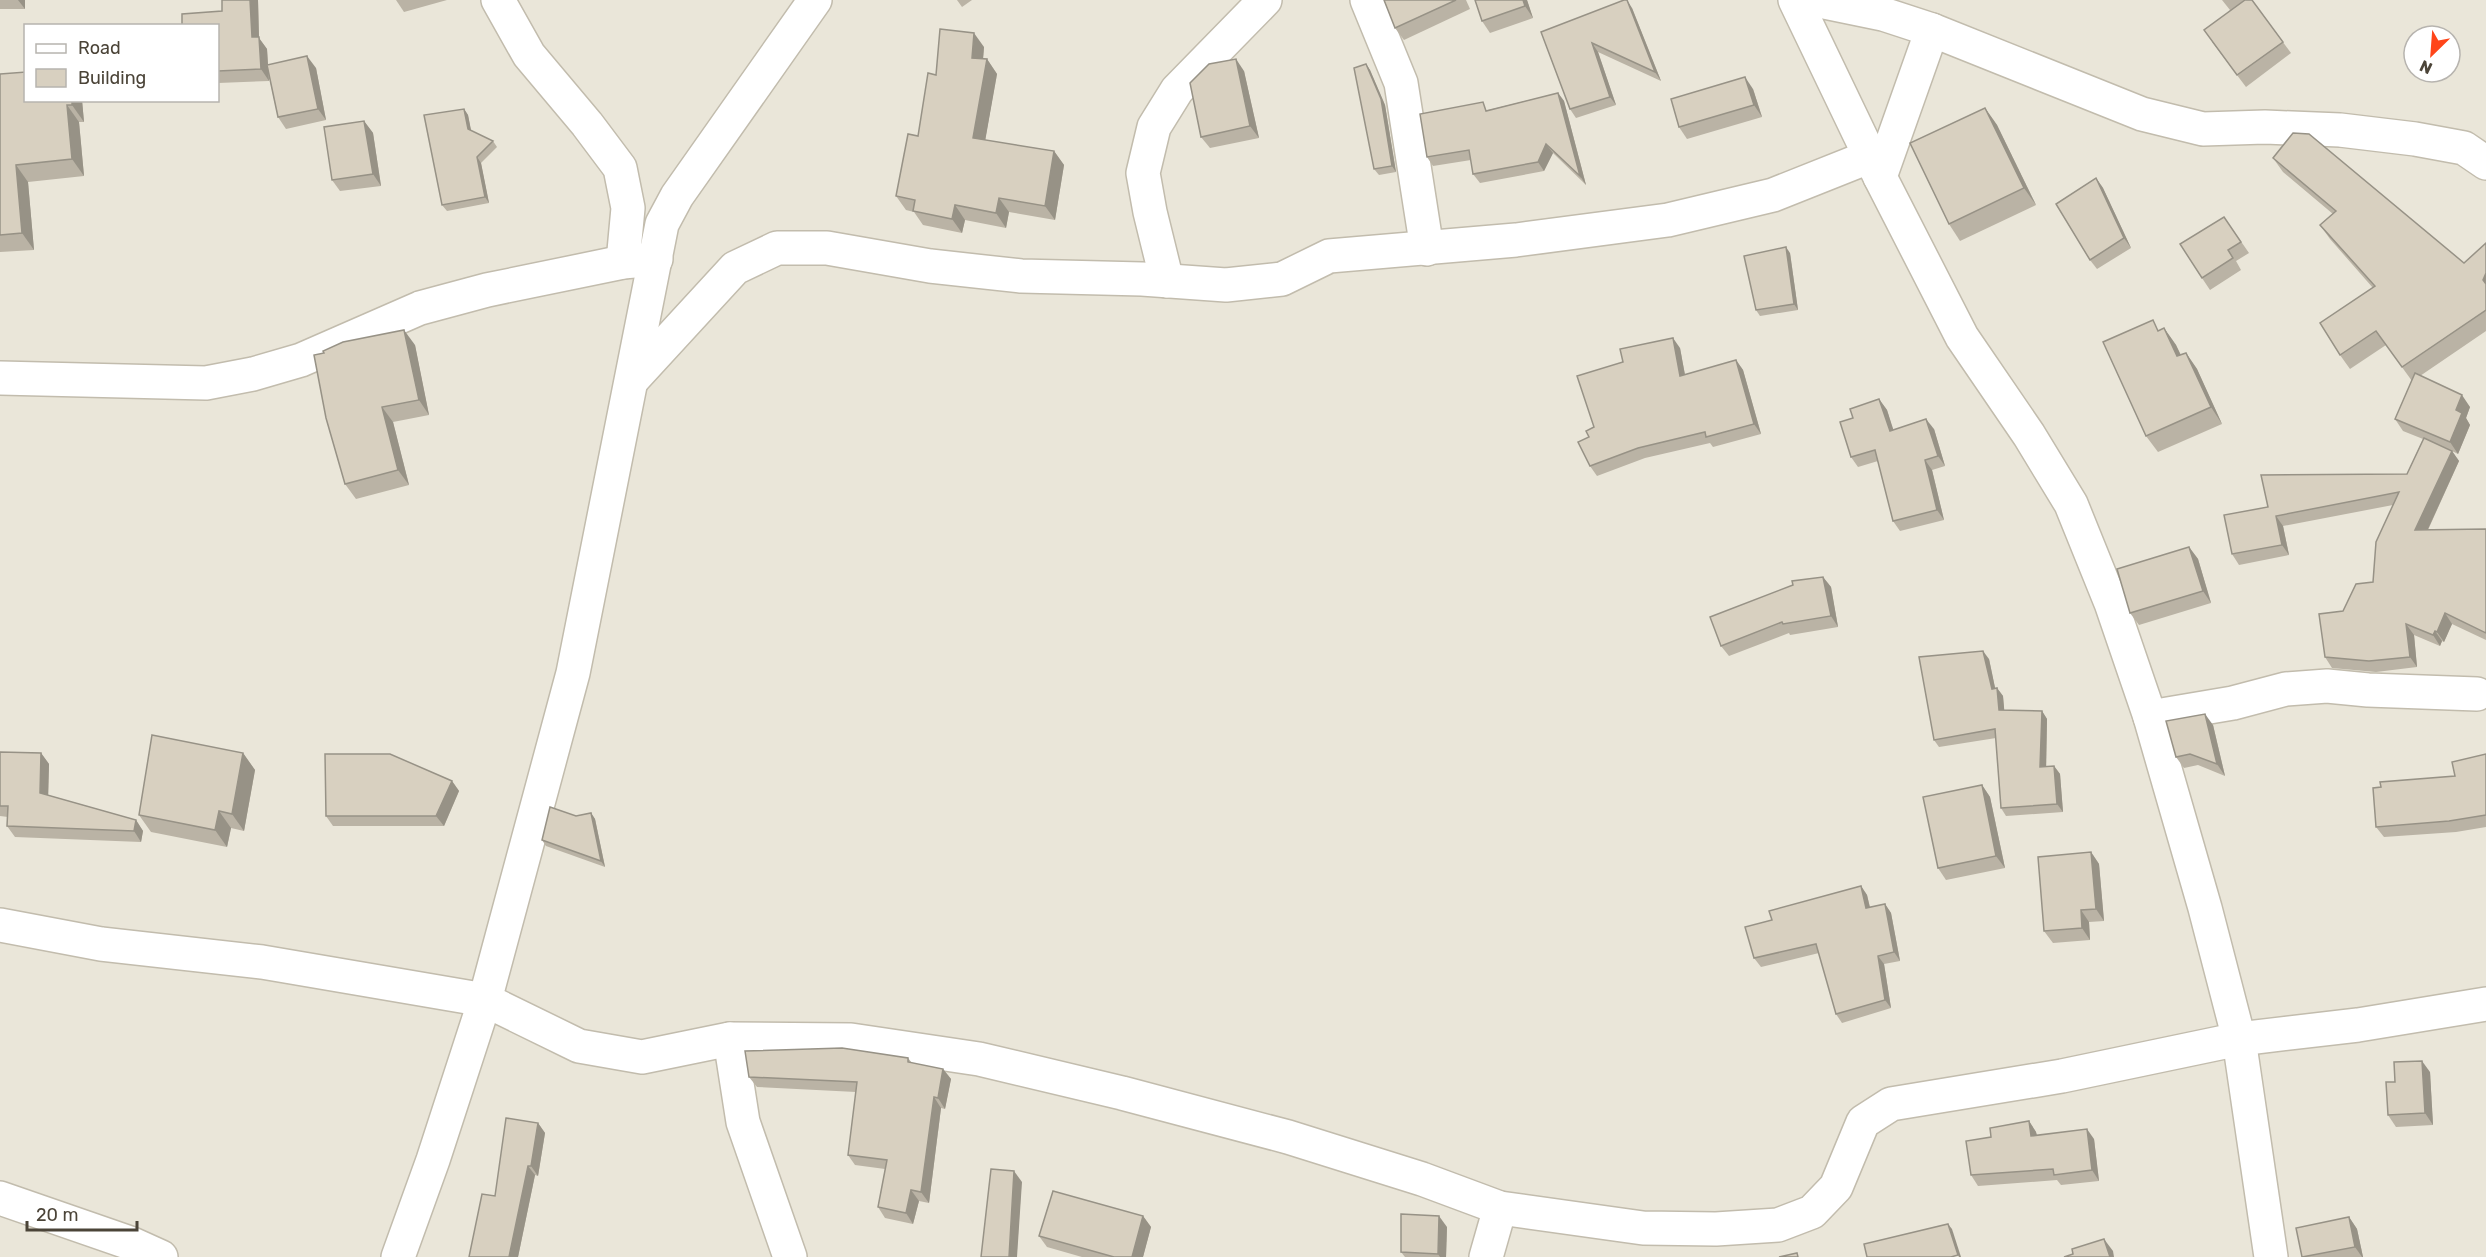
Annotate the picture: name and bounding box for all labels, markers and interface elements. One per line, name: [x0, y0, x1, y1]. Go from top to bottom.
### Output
legend: [24, 24, 219, 102]
north arrow: [2402, 24, 2462, 84]
text: Road: [78, 37, 121, 59]
text: N: [2417, 56, 2435, 78]
text: Building: [78, 67, 146, 89]
scale bar: [27, 1194, 136, 1232]
text: 20 m: [36, 1204, 78, 1226]

